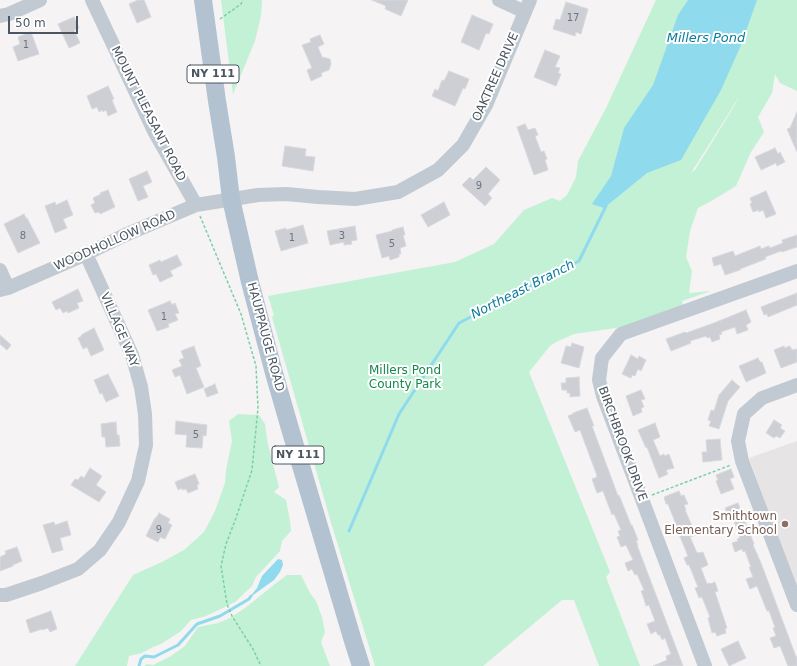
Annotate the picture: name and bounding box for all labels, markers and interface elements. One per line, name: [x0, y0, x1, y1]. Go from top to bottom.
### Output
scale bar: [10, 8, 80, 34]
house number: 17: [567, 12, 579, 24]
text: 50 m: [15, 16, 46, 30]
street label: OAKTREE DRIVE: [470, 30, 522, 124]
water label: Millers Pond: [667, 31, 745, 47]
house number: 1: [23, 39, 29, 51]
street label: MOUNT PLEASANT ROAD: [108, 44, 188, 184]
road number: NY 111: [187, 65, 239, 83]
house number: 9: [476, 180, 482, 192]
street label: WOODHOLLOW ROAD: [52, 208, 178, 274]
house number: 8: [20, 230, 26, 242]
house number: 3: [339, 230, 345, 242]
house number: 1: [289, 232, 295, 244]
house number: 5: [389, 238, 395, 250]
water label: Northeast Branch: [469, 257, 577, 323]
street label: HAUPPAUGE ROAD: [243, 281, 287, 393]
street label: VILLAGE WAY: [97, 290, 141, 370]
house number: 1: [161, 311, 167, 323]
park label: Millers Pond County Park: [369, 364, 441, 392]
street label: BIRCHBROOK DRIVE: [595, 385, 649, 503]
house number: 5: [193, 429, 199, 441]
road number: NY 111: [272, 446, 324, 464]
place label: Smithtown Elementary School: [664, 510, 777, 538]
marker: Smithtown Elementary School: [780, 519, 790, 529]
house number: 9: [156, 524, 162, 536]

